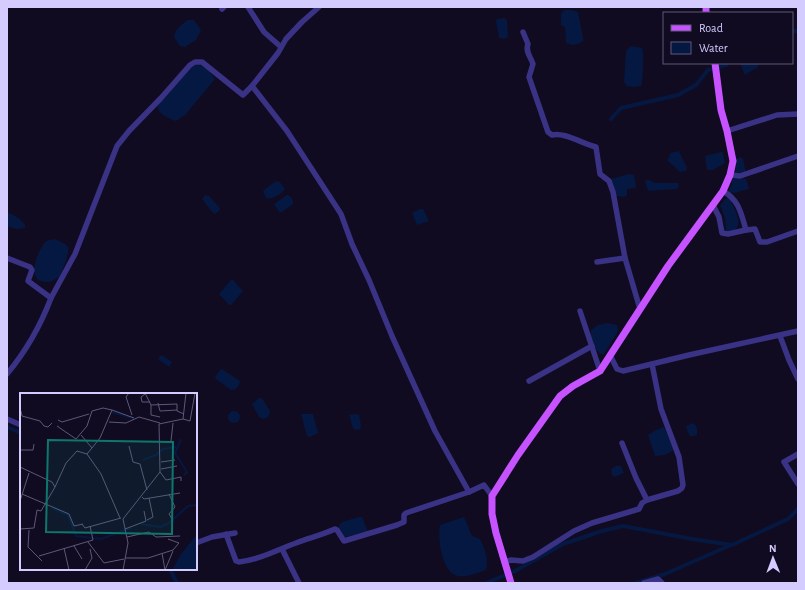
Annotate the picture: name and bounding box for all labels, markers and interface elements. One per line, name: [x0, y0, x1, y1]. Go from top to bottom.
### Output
legend: [663, 12, 793, 64]
text: Road: [699, 22, 723, 34]
text: Water: [699, 42, 728, 54]
inset map: [20, 393, 197, 570]
north arrow: [753, 538, 793, 578]
text: N: [769, 543, 777, 554]

